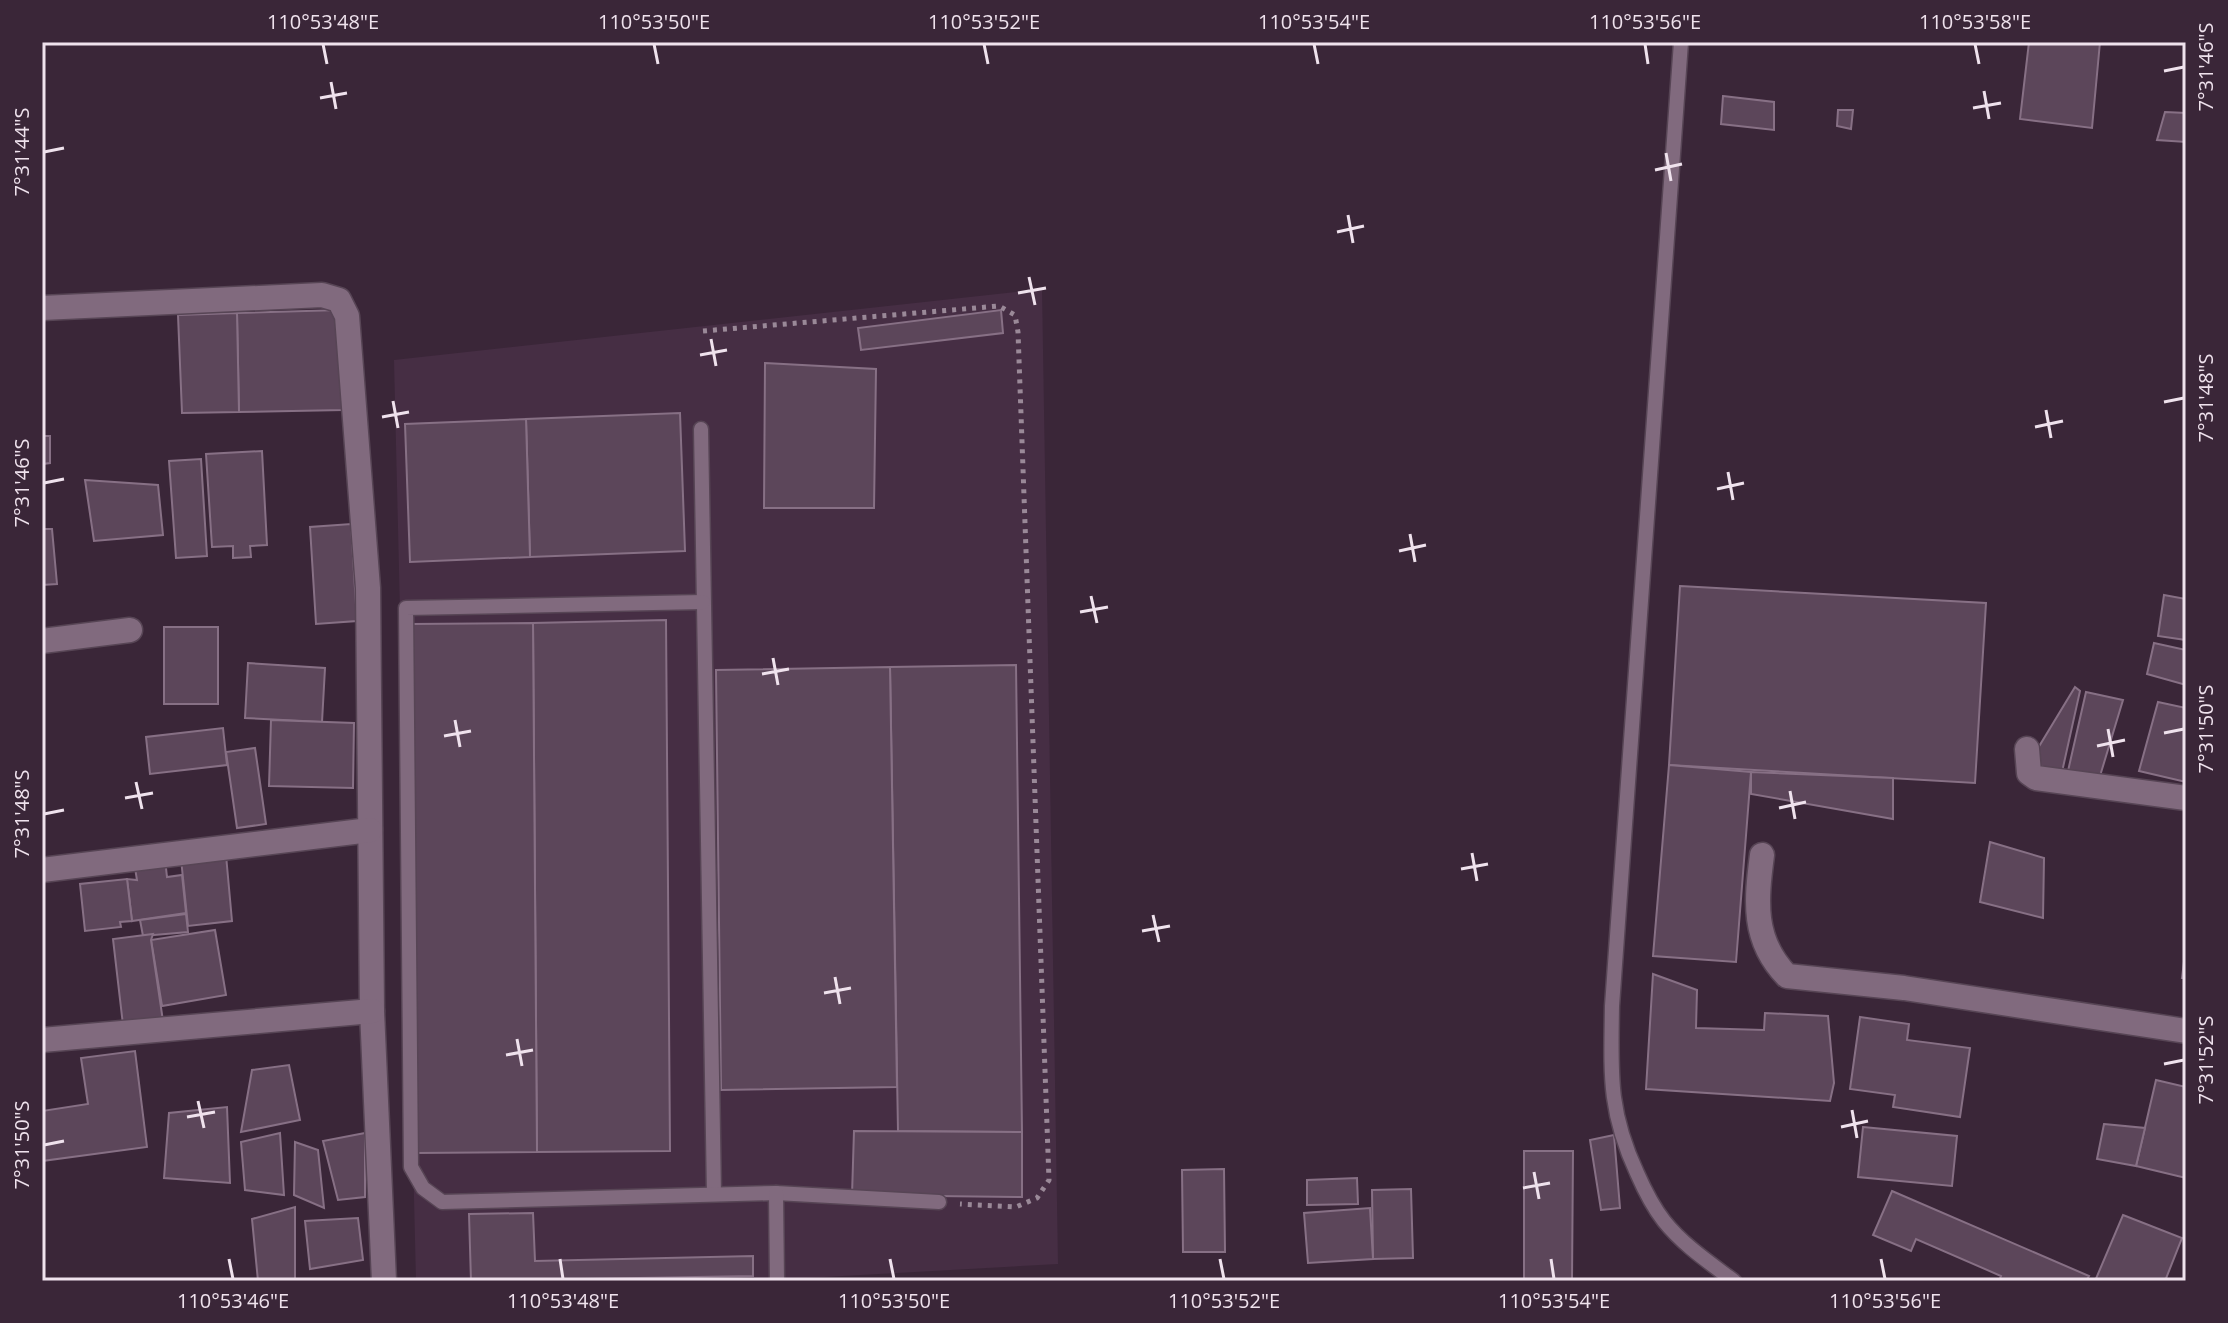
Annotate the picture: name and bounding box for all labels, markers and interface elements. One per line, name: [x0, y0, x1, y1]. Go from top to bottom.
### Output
text: 110°53'48"E: [267, 8, 379, 35]
text: 110°53'50"E: [598, 8, 710, 35]
text: 110°53'52"E: [928, 8, 1040, 35]
text: 110°53'54"E: [1258, 8, 1370, 35]
text: 110°53'56"E: [1589, 8, 1701, 35]
text: 110°53'58"E: [1919, 8, 2031, 35]
text: 7°31'46"S: [2192, 22, 2219, 112]
text: 7°31'44"S: [8, 107, 35, 197]
text: 7°31'48"S: [2192, 353, 2219, 443]
text: 7°31'46"S: [8, 438, 35, 528]
text: 7°31'50"S: [2192, 684, 2219, 774]
text: 7°31'48"S: [8, 769, 35, 859]
text: 7°31'52"S: [2192, 1015, 2219, 1105]
text: 7°31'50"S: [8, 1100, 35, 1190]
text: 110°53'46"E: [177, 1287, 289, 1314]
text: 110°53'48"E: [507, 1287, 619, 1314]
text: 110°53'50"E: [838, 1287, 950, 1314]
text: 110°53'52"E: [1168, 1287, 1280, 1314]
text: 110°53'54"E: [1498, 1287, 1610, 1314]
text: 110°53'56"E: [1829, 1287, 1941, 1314]

